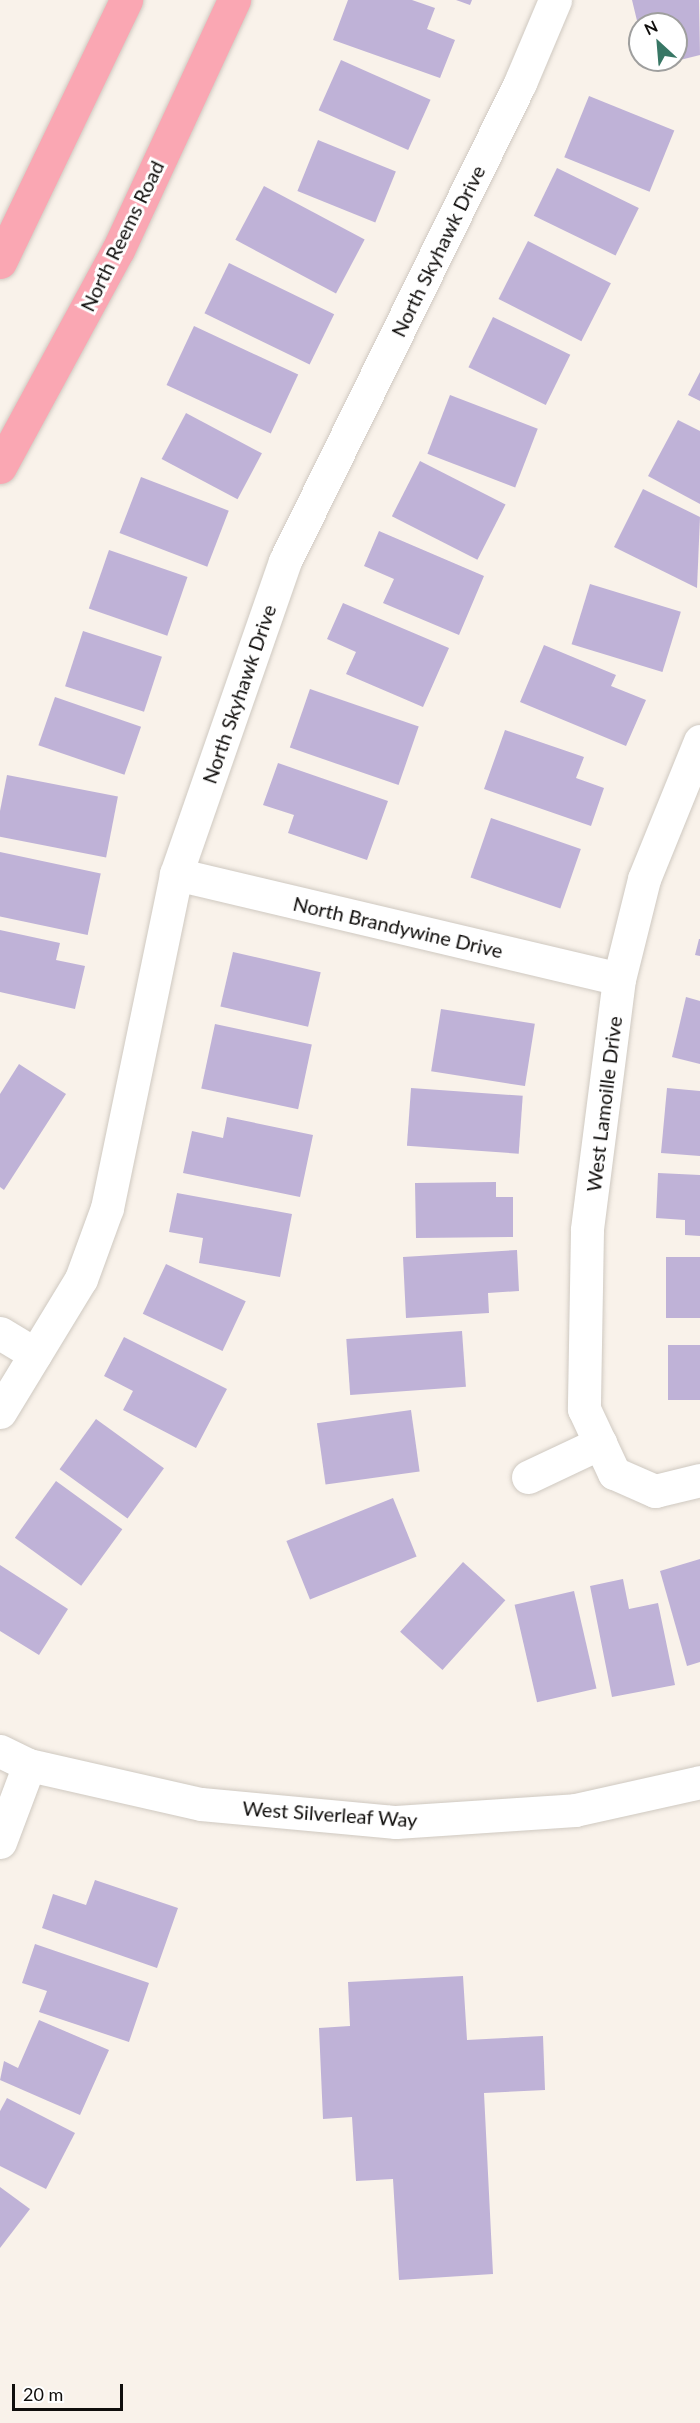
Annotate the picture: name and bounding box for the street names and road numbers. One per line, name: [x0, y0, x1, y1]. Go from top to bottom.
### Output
street label: North Reems Road: [75, 157, 169, 315]
street label: North Skyhawk Drive: [386, 161, 490, 341]
street label: North Skyhawk Drive: [197, 601, 281, 787]
street label: North Brandywine Drive: [291, 891, 505, 963]
street label: West Lamoille Drive: [581, 1015, 627, 1193]
street label: West Silverleaf Way: [241, 1796, 419, 1832]

